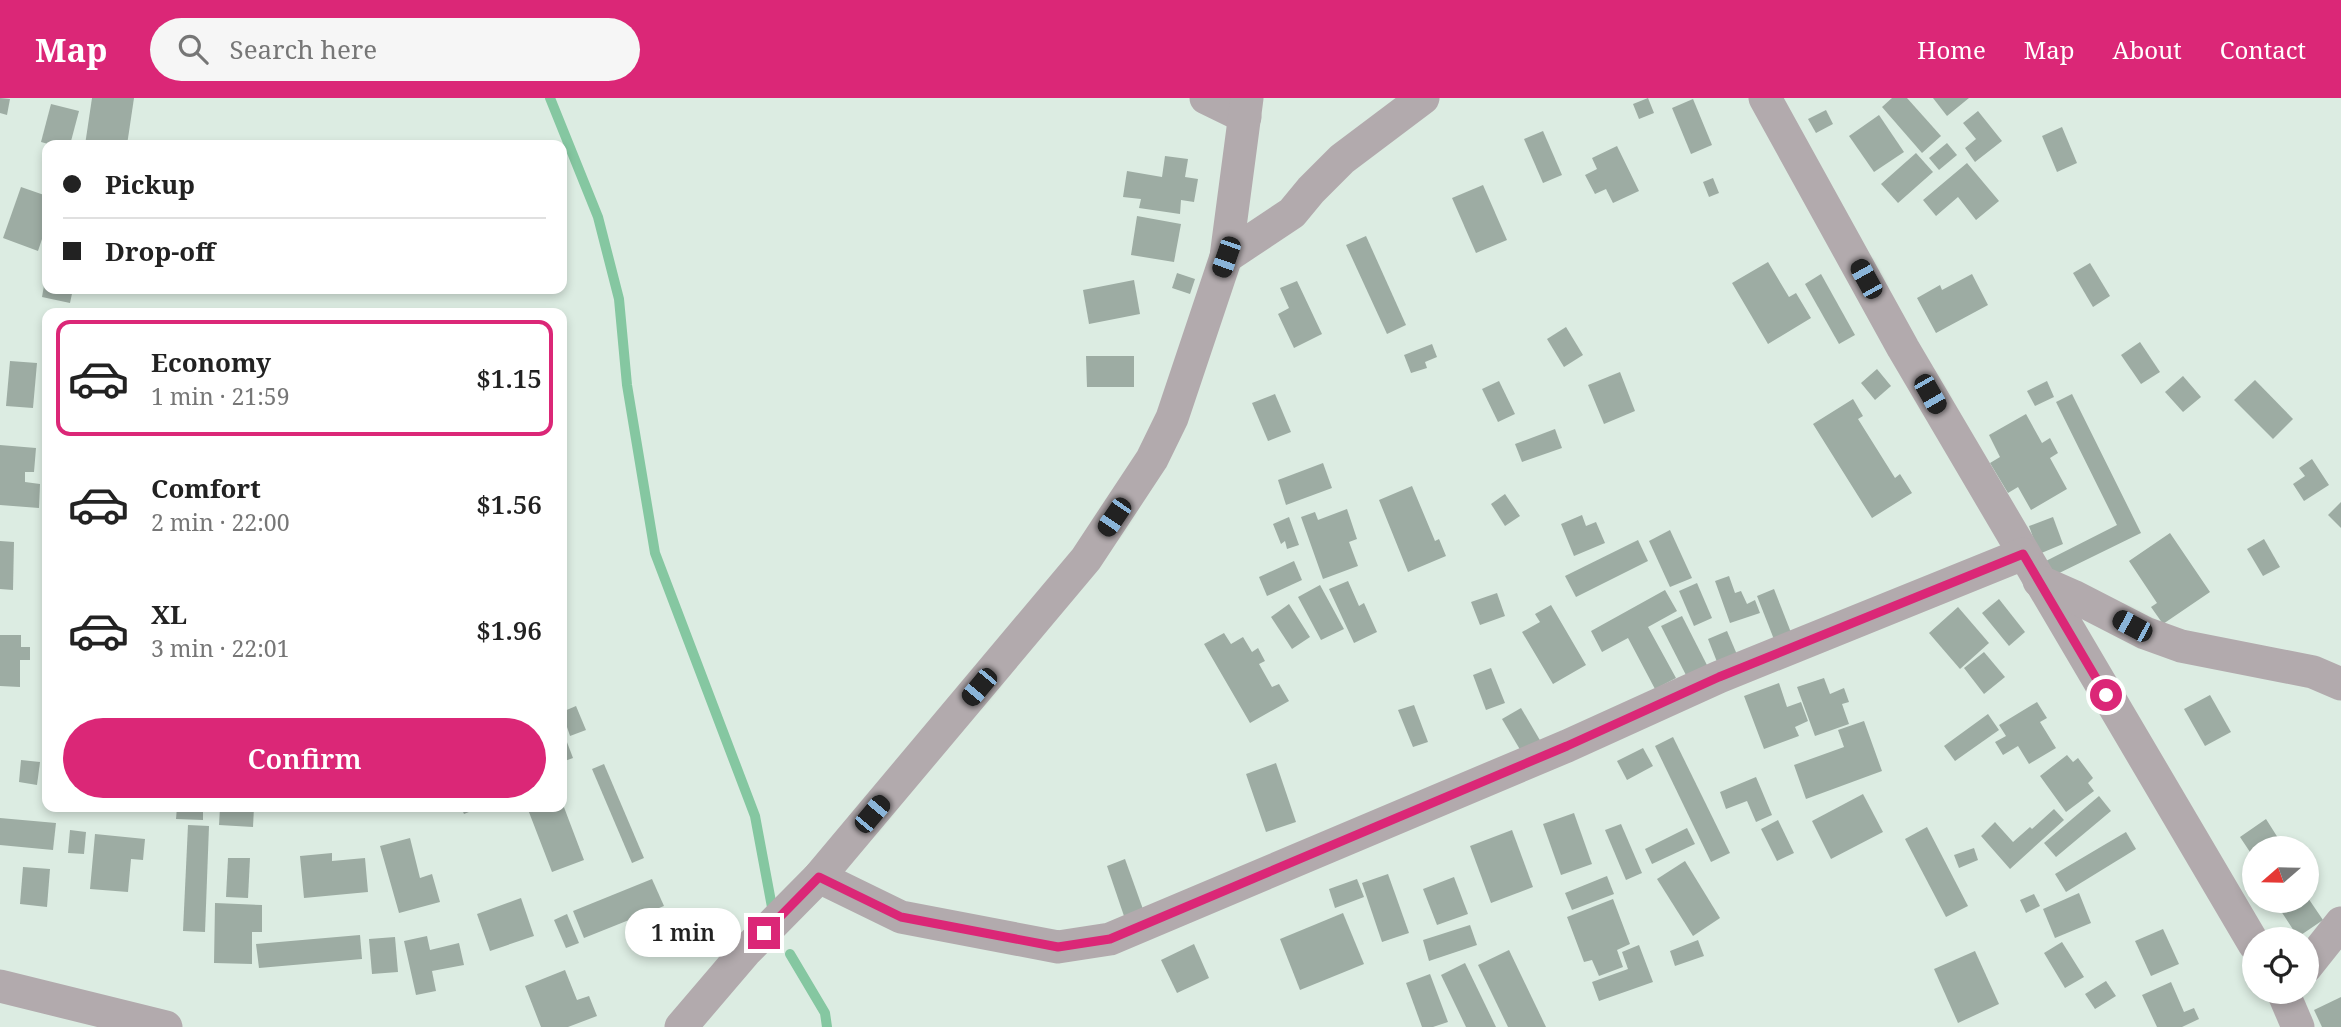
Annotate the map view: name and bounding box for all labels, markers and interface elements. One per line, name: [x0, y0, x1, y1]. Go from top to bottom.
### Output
search box: [150, 18, 640, 81]
text: Map: [35, 27, 108, 72]
icon: search: [174, 30, 212, 68]
text: Search here: [230, 31, 377, 67]
text: Home: [1917, 33, 1986, 66]
text: Map: [2024, 33, 2075, 66]
text: About: [2113, 33, 2182, 66]
text: Contact: [2220, 33, 2306, 66]
text: Pickup: [105, 166, 195, 202]
text: Drop-off: [105, 233, 215, 269]
car: [1210, 234, 1243, 280]
car: [1847, 256, 1886, 302]
text: Economy: [151, 344, 271, 380]
icon: car: [67, 347, 130, 410]
text: $1.15: [476, 360, 542, 396]
car: [1911, 371, 1950, 417]
text: 1 min · 21:59: [151, 380, 289, 412]
text: Comfort: [151, 470, 261, 506]
icon: car: [67, 473, 130, 536]
text: $1.56: [476, 486, 542, 522]
car: [1094, 494, 1135, 540]
text: 2 min · 22:00: [151, 506, 289, 538]
text: XL: [151, 596, 187, 632]
icon: car: [67, 599, 130, 662]
car: [2109, 607, 2156, 645]
text: $1.96: [476, 612, 542, 648]
text: 3 min · 22:01: [151, 632, 289, 664]
car: [958, 664, 1001, 710]
route start: [2090, 679, 2122, 711]
button: Confirm: [63, 718, 546, 798]
car: [851, 791, 894, 837]
north arrow: [2242, 836, 2319, 914]
map controls: [2242, 836, 2319, 1004]
callout: 1 min: [624, 908, 740, 958]
text: 1 min: [651, 916, 715, 948]
route end: [748, 917, 780, 949]
button: locate: [2242, 927, 2319, 1004]

